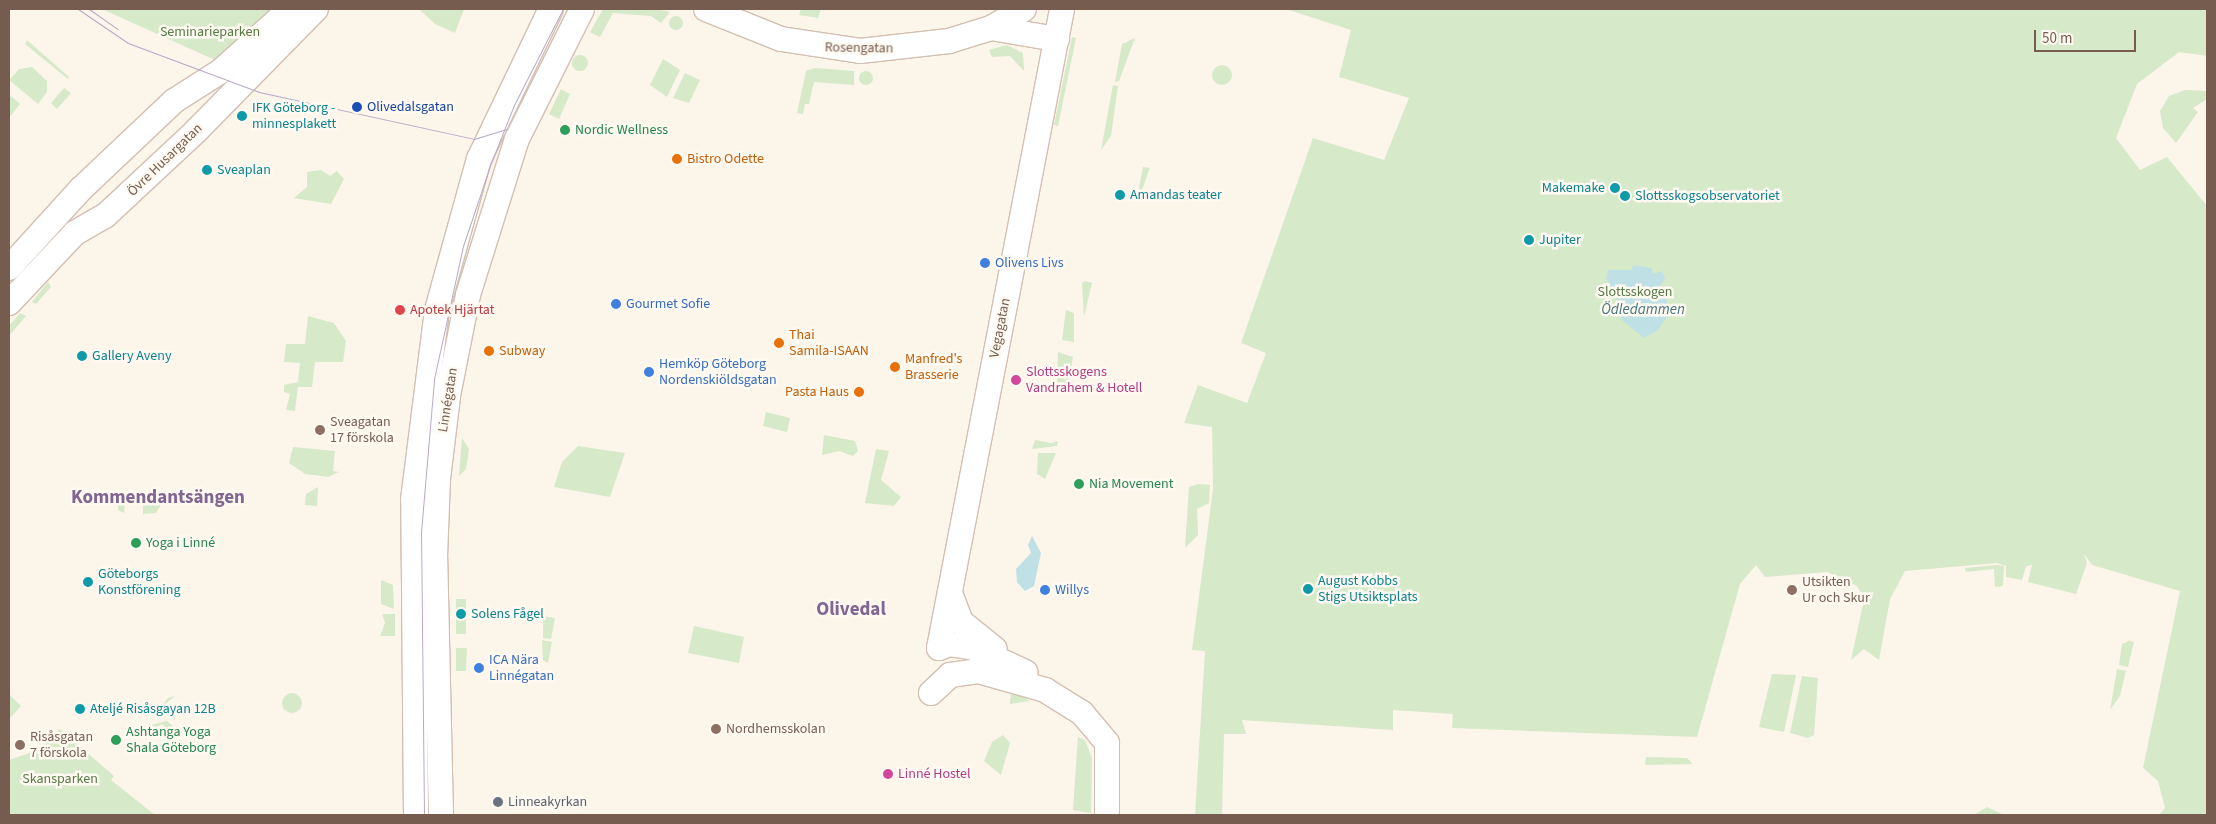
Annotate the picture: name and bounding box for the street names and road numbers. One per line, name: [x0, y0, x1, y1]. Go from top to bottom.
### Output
street label: Rosengatan: [825, 39, 893, 57]
street label: Övre Husargatan: [124, 120, 206, 200]
street label: Vegagatan: [986, 297, 1014, 359]
street label: Linnégatan: [435, 366, 461, 434]

